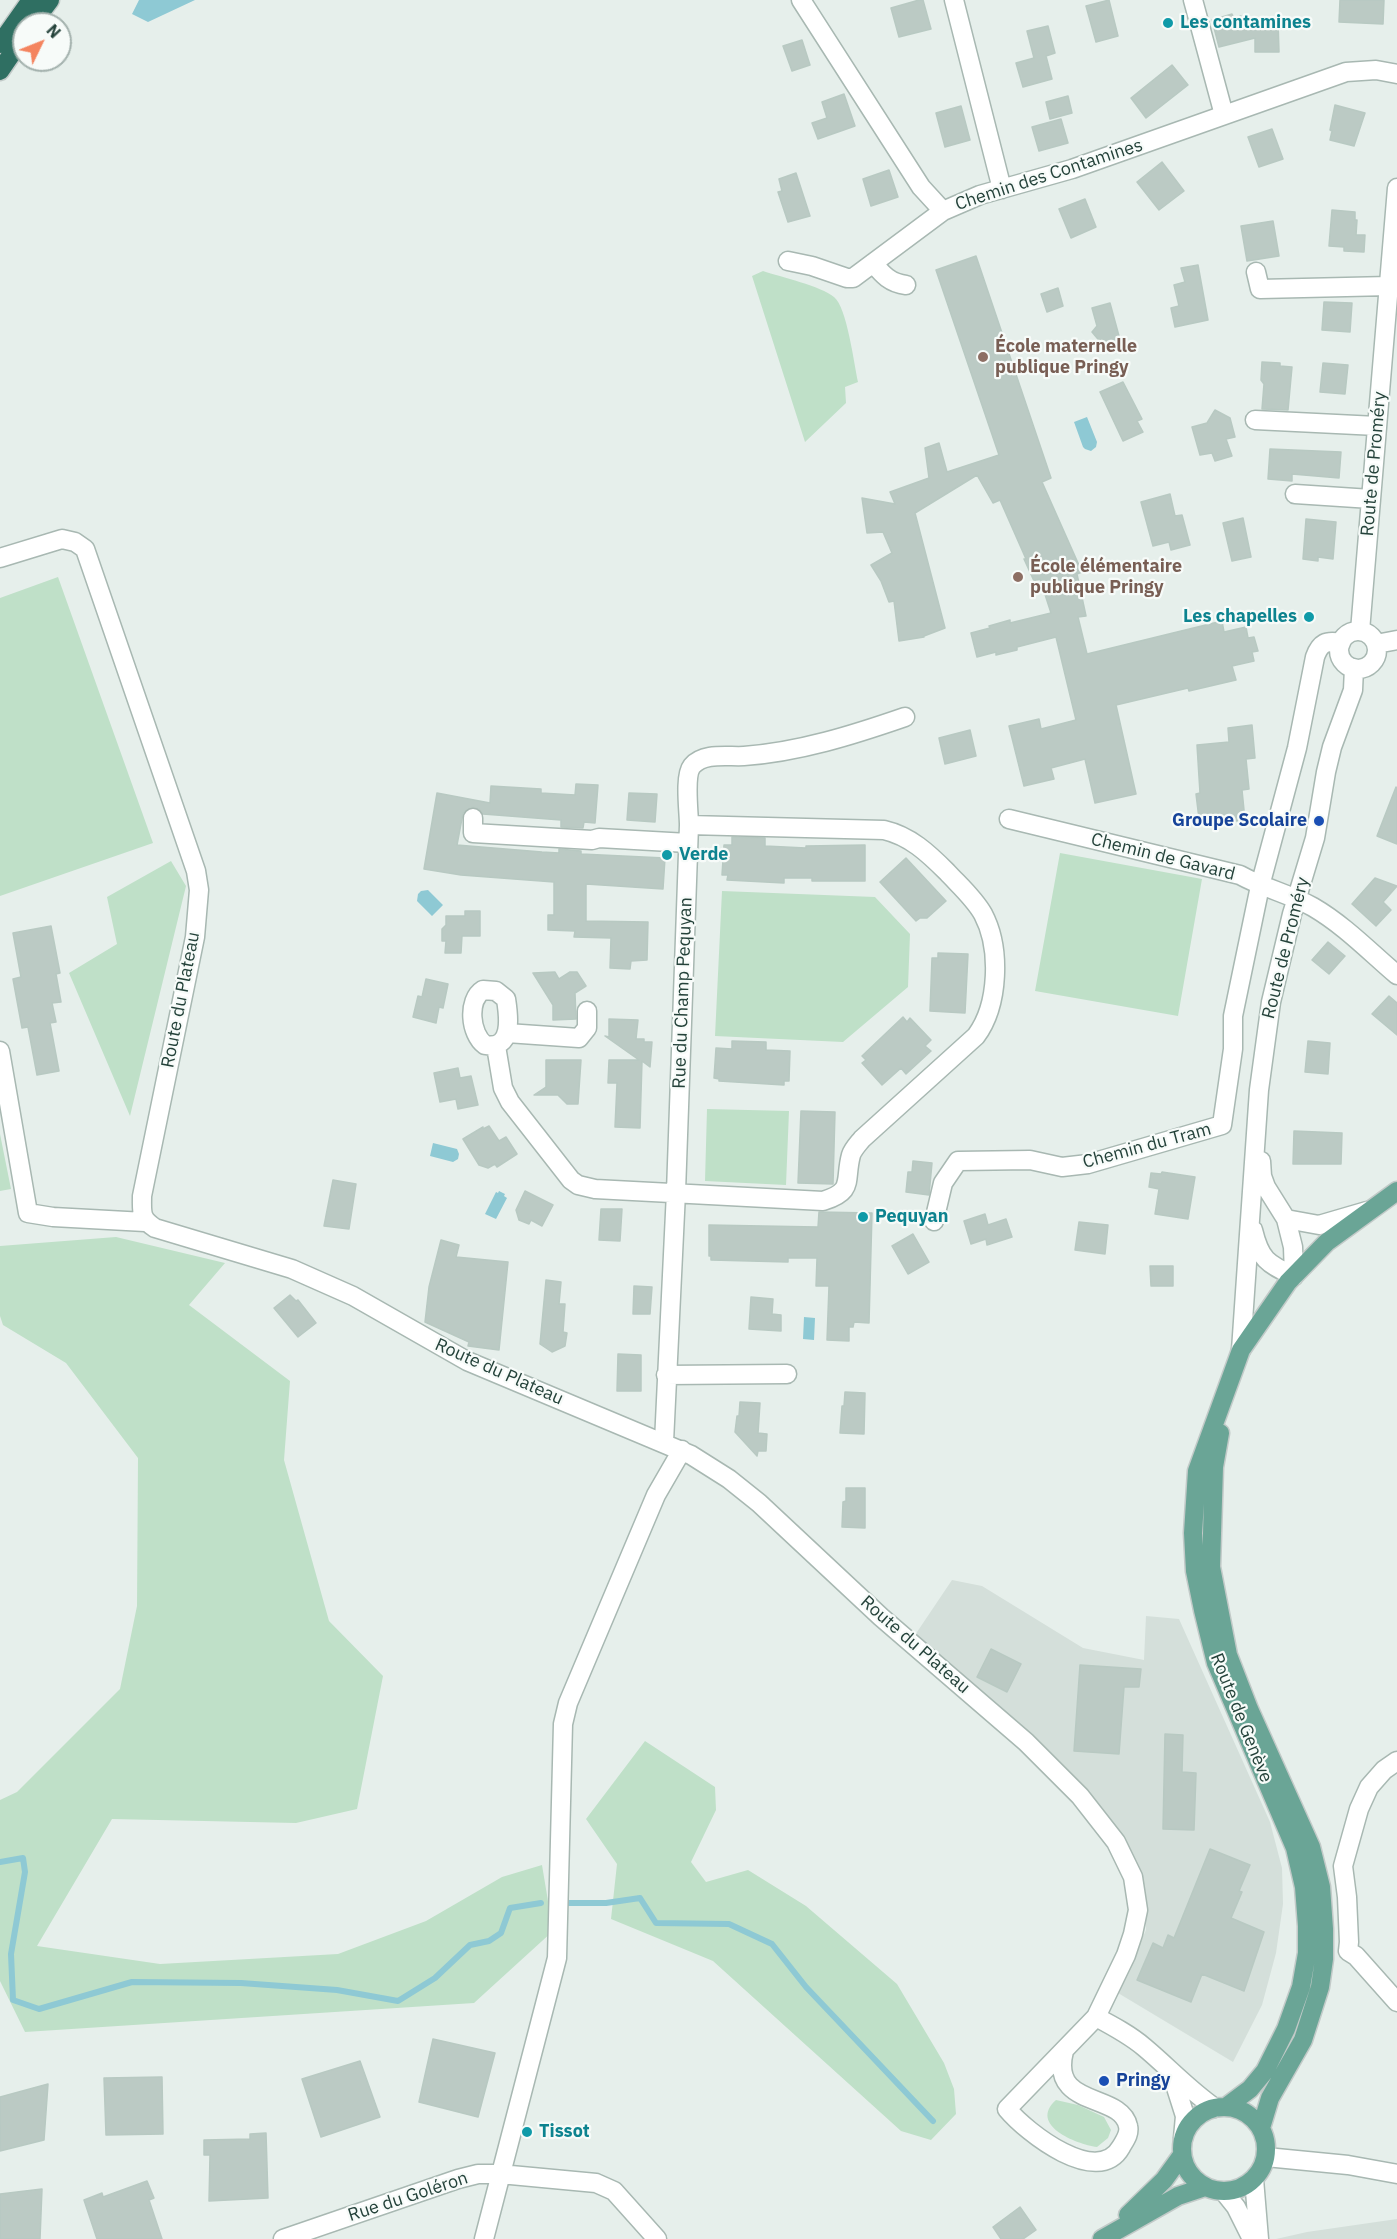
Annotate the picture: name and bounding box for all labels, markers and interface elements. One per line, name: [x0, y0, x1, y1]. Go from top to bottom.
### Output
north arrow: [12, 12, 72, 72]
place label: Les contamines: [1180, 12, 1311, 34]
marker: Les contamines: [1161, 16, 1175, 30]
text: N: [42, 20, 65, 42]
street label: Chemin des Contamines: [953, 134, 1145, 216]
place label: École maternelle publique Pringy: [995, 336, 1137, 378]
marker: École maternelle publique Pringy: [976, 350, 990, 364]
street label: Route de Proméry: [1357, 391, 1391, 537]
place label: École élémentaire publique Pringy: [1030, 556, 1182, 598]
marker: École élémentaire publique Pringy: [1011, 570, 1025, 584]
place label: Les chapelles: [1183, 606, 1297, 628]
marker: Les chapelles: [1302, 610, 1316, 624]
place label: Groupe Scolaire: [1172, 810, 1307, 832]
marker: Groupe Scolaire: [1312, 814, 1326, 828]
street label: Chemin de Gavard: [1089, 829, 1237, 885]
place label: Verde: [679, 844, 728, 866]
marker: Verde: [660, 848, 674, 862]
street label: Route de Proméry: [1258, 875, 1314, 1021]
street label: Rue du Champ Pequyan: [669, 897, 697, 1089]
street label: Route du Plateau: [157, 930, 205, 1070]
street label: Chemin du Tram: [1080, 1118, 1214, 1174]
place label: Pequyan: [875, 1206, 949, 1228]
marker: Pequyan: [856, 1210, 870, 1224]
street label: Route du Plateau: [431, 1334, 567, 1410]
street label: Route du Plateau: [856, 1592, 974, 1698]
street label: Route de Genève: [1205, 1650, 1277, 1786]
place label: Pringy: [1116, 2070, 1170, 2092]
marker: Pringy: [1097, 2074, 1111, 2088]
place label: Tissot: [539, 2121, 590, 2143]
marker: Tissot: [520, 2125, 534, 2139]
street label: Rue du Goléron: [345, 2167, 471, 2227]

